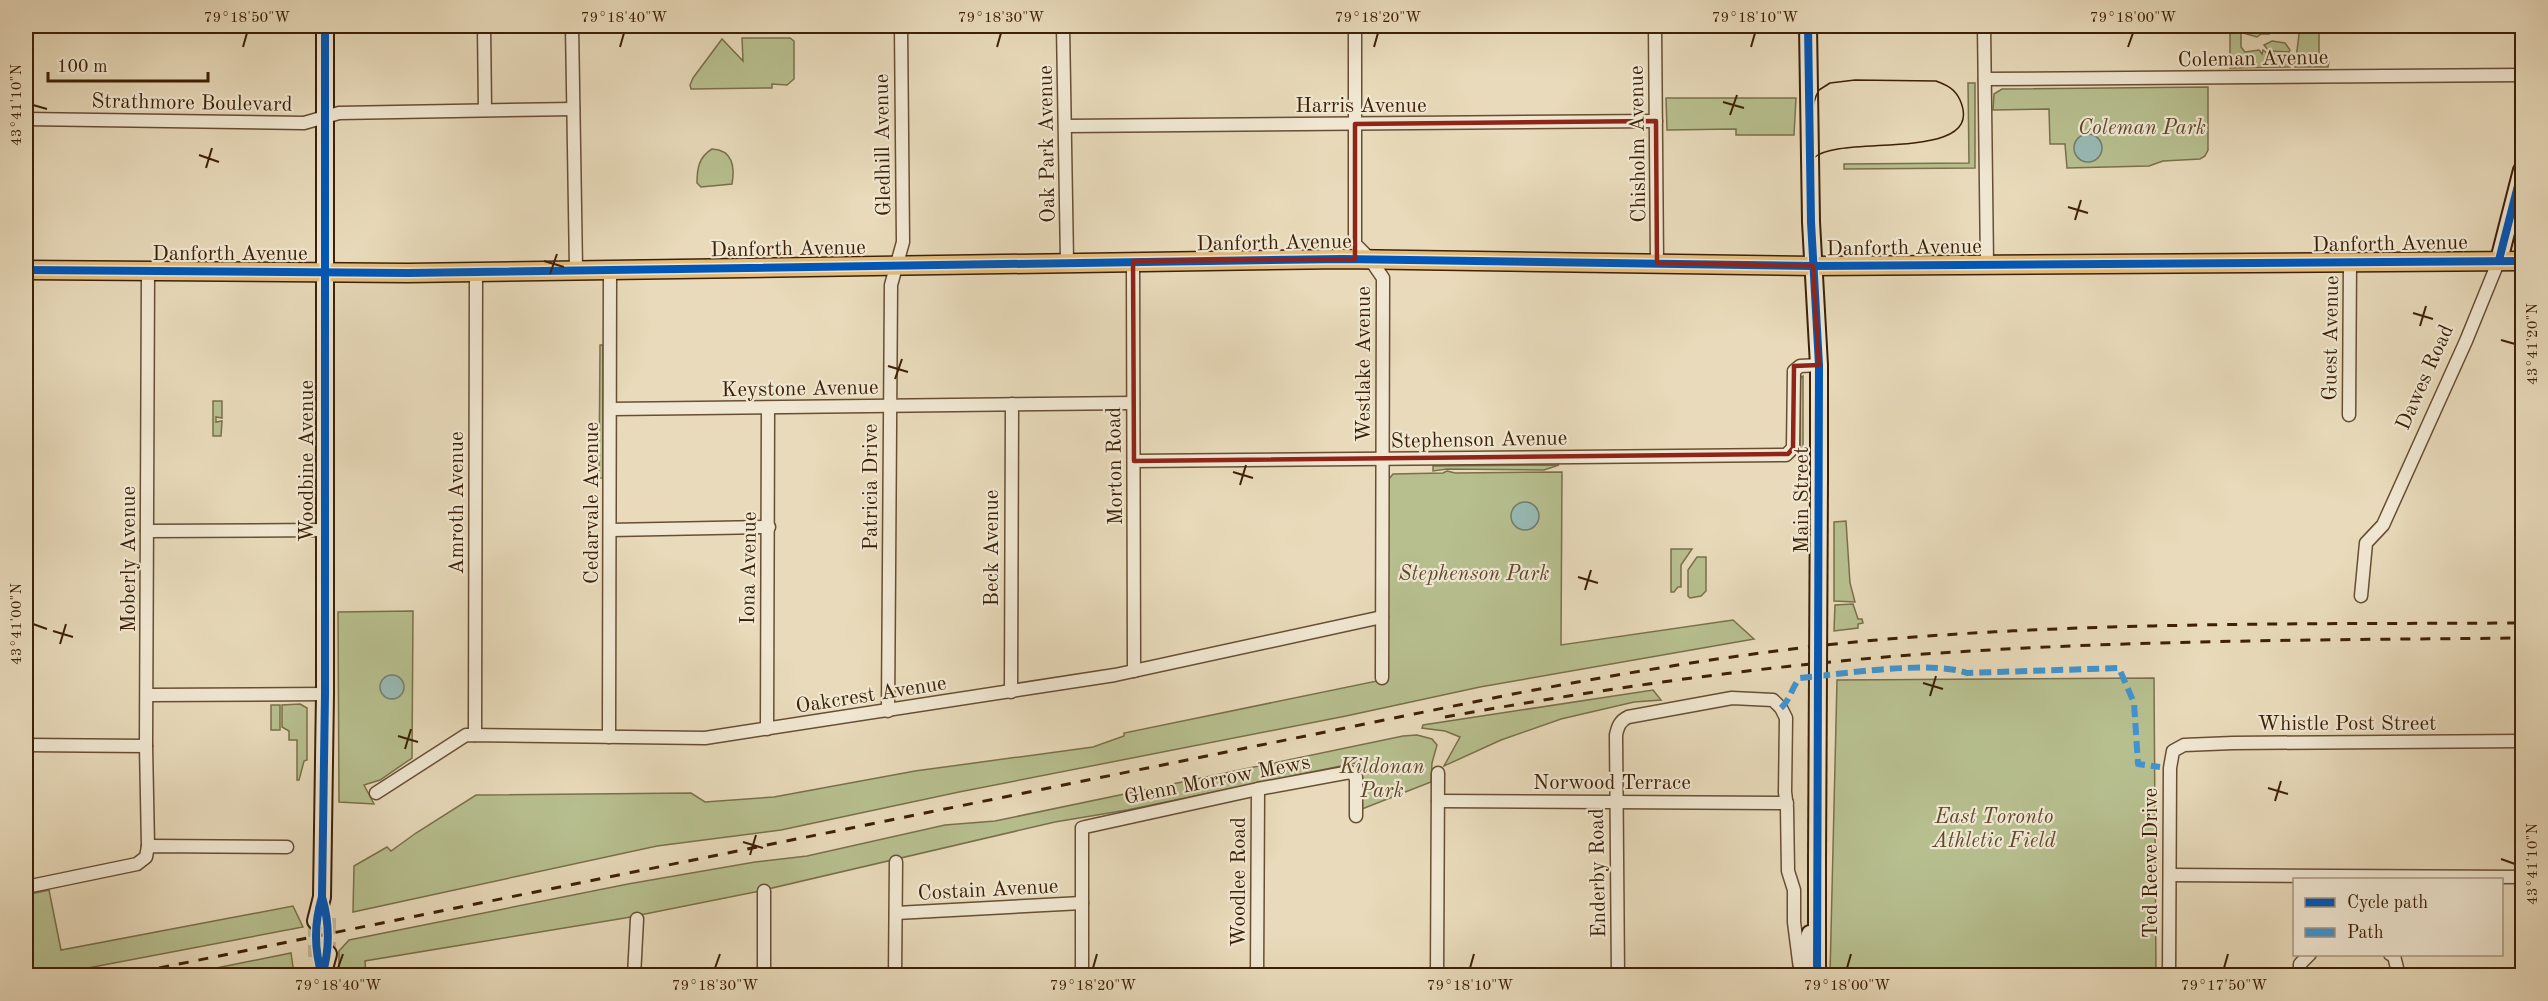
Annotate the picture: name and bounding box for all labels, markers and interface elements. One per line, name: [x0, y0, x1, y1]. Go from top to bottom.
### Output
text: 79°18'50"W: [204, 11, 290, 26]
text: 79°18'40"W: [581, 11, 667, 26]
text: 79°18'30"W: [958, 11, 1044, 26]
text: 79°18'20"W: [1335, 11, 1421, 26]
text: 79°18'10"W: [1712, 11, 1798, 26]
text: 79°18'00"W: [2090, 11, 2176, 26]
scale bar: [48, 45, 208, 83]
street label: Coleman Avenue: [2177, 48, 2329, 71]
text: 100 m: [57, 58, 108, 76]
text: 43°41'10"N: [10, 64, 25, 146]
street label: Oak Park Avenue: [1036, 65, 1059, 223]
street label: Chisholm Avenue: [1627, 65, 1650, 223]
street label: Gledhill Avenue: [872, 74, 895, 216]
street label: Strathmore Boulevard: [91, 91, 293, 116]
street label: Harris Avenue: [1295, 96, 1427, 117]
park label: Coleman Park: [2078, 118, 2206, 139]
street label: Danforth Avenue: [1196, 232, 1352, 255]
street label: Danforth Avenue: [2312, 233, 2468, 256]
street label: Danforth Avenue: [1826, 237, 1982, 260]
street label: Danforth Avenue: [710, 238, 866, 261]
street label: Danforth Avenue: [152, 244, 308, 265]
street label: Guest Avenue: [2320, 275, 2343, 401]
street label: Westlake Avenue: [1354, 286, 1375, 442]
text: 43°41'20"N: [2526, 303, 2541, 385]
street label: Dawes Road: [2393, 322, 2458, 433]
street label: Keystone Avenue: [721, 378, 879, 401]
street label: Woodbine Avenue: [297, 380, 318, 542]
street label: Morton Road: [1104, 407, 1127, 525]
street label: Cedarvale Avenue: [582, 422, 603, 584]
street label: Patricia Drive: [861, 424, 882, 550]
street label: Stephenson Avenue: [1390, 428, 1568, 453]
street label: Amroth Avenue: [447, 431, 468, 575]
street label: Main Street: [1792, 447, 1813, 553]
street label: Moberly Avenue: [119, 486, 140, 632]
street label: Beck Avenue: [982, 490, 1003, 606]
street label: Iona Avenue: [738, 511, 761, 625]
park label: Stephenson Park: [1399, 564, 1549, 585]
text: 43°41'00"N: [10, 583, 25, 665]
street label: Oakcrest Avenue: [794, 673, 948, 718]
street label: Whistle Post Street: [2258, 714, 2436, 735]
street label: Glenn Morrow Mews: [1122, 752, 1312, 809]
park label: Kildonan Park: [1338, 757, 1425, 802]
street label: Norwood Terrace: [1533, 773, 1691, 794]
street label: Ted Reeve Drive: [2141, 788, 2162, 938]
park label: East Toronto Athletic Field: [1931, 807, 2056, 852]
street label: Enderby Road: [1587, 808, 1610, 938]
street label: Woodlee Road: [1229, 817, 1250, 947]
text: 43°41'10"N: [2526, 823, 2541, 905]
street label: Costain Avenue: [917, 876, 1059, 905]
legend: [2293, 878, 2503, 956]
text: Cycle path: [2347, 894, 2428, 912]
text: Path: [2347, 924, 2384, 942]
text: 79°18'40"W: [295, 979, 381, 994]
text: 79°18'30"W: [672, 979, 758, 994]
text: 79°18'20"W: [1050, 979, 1136, 994]
text: 79°18'10"W: [1427, 979, 1513, 994]
text: 79°18'00"W: [1804, 979, 1890, 994]
text: 79°17'50"W: [2181, 979, 2267, 994]

